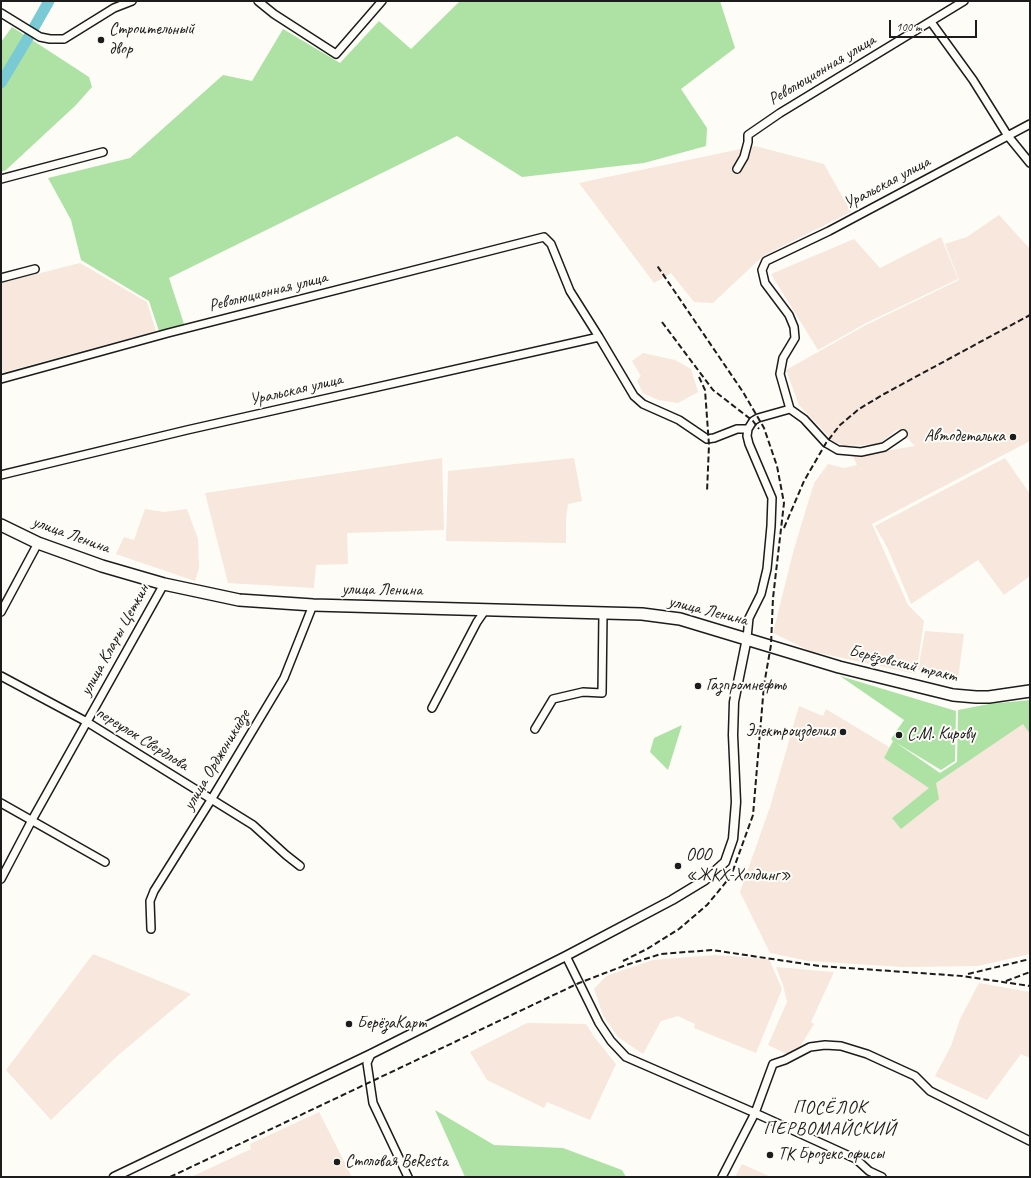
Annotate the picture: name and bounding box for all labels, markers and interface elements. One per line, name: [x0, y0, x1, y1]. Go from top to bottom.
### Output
scale bar: [891, 12, 979, 38]
text: 100 m: [896, 19, 922, 35]
place label: Строительный двор: [109, 20, 194, 60]
street label: Революционная улица: [765, 30, 879, 110]
marker: Строительный двор: [96, 35, 106, 45]
street label: Уральская улица: [840, 152, 934, 214]
street label: Революционная улица: [207, 267, 329, 317]
street label: Уральская улица: [248, 369, 344, 411]
place label: Автодеталька: [924, 427, 1005, 447]
marker: Автодеталька: [1008, 432, 1018, 442]
street label: улица Ленина: [30, 512, 112, 558]
street label: улица Ленина: [342, 579, 422, 601]
street label: улица Клары Цеткин: [76, 581, 154, 699]
street label: улица Ленина: [666, 591, 750, 631]
street label: Берёзовский тракт: [847, 641, 959, 687]
place label: Газпромнефть: [706, 676, 786, 696]
marker: Газпромнефть: [693, 681, 703, 691]
street label: переулок Свердлова: [92, 702, 192, 776]
street label: улица Орджоникидзе: [179, 706, 255, 814]
place label: Электроизделия: [745, 722, 835, 742]
place label: С.М. Кирову: [907, 725, 975, 745]
marker: Электроизделия: [838, 727, 848, 737]
marker: С.М. Кирову: [894, 730, 904, 740]
place label: ООО «ЖКХ-Холдинг»: [686, 846, 791, 886]
marker: ООО «ЖКХ-Холдинг»: [673, 861, 683, 871]
place label: БерёзаКарт: [357, 1014, 426, 1034]
marker: БерёзаКарт: [344, 1019, 354, 1029]
district label: ПОСЁЛОК ПЕРВОМАЙСКИЙ: [764, 1097, 896, 1140]
place label: ТК Брозекс офисы: [778, 1145, 884, 1165]
marker: ТК Брозекс офисы: [765, 1150, 775, 1160]
place label: Столовая BeResta: [345, 1152, 448, 1172]
marker: Столовая BeResta: [332, 1157, 342, 1167]

